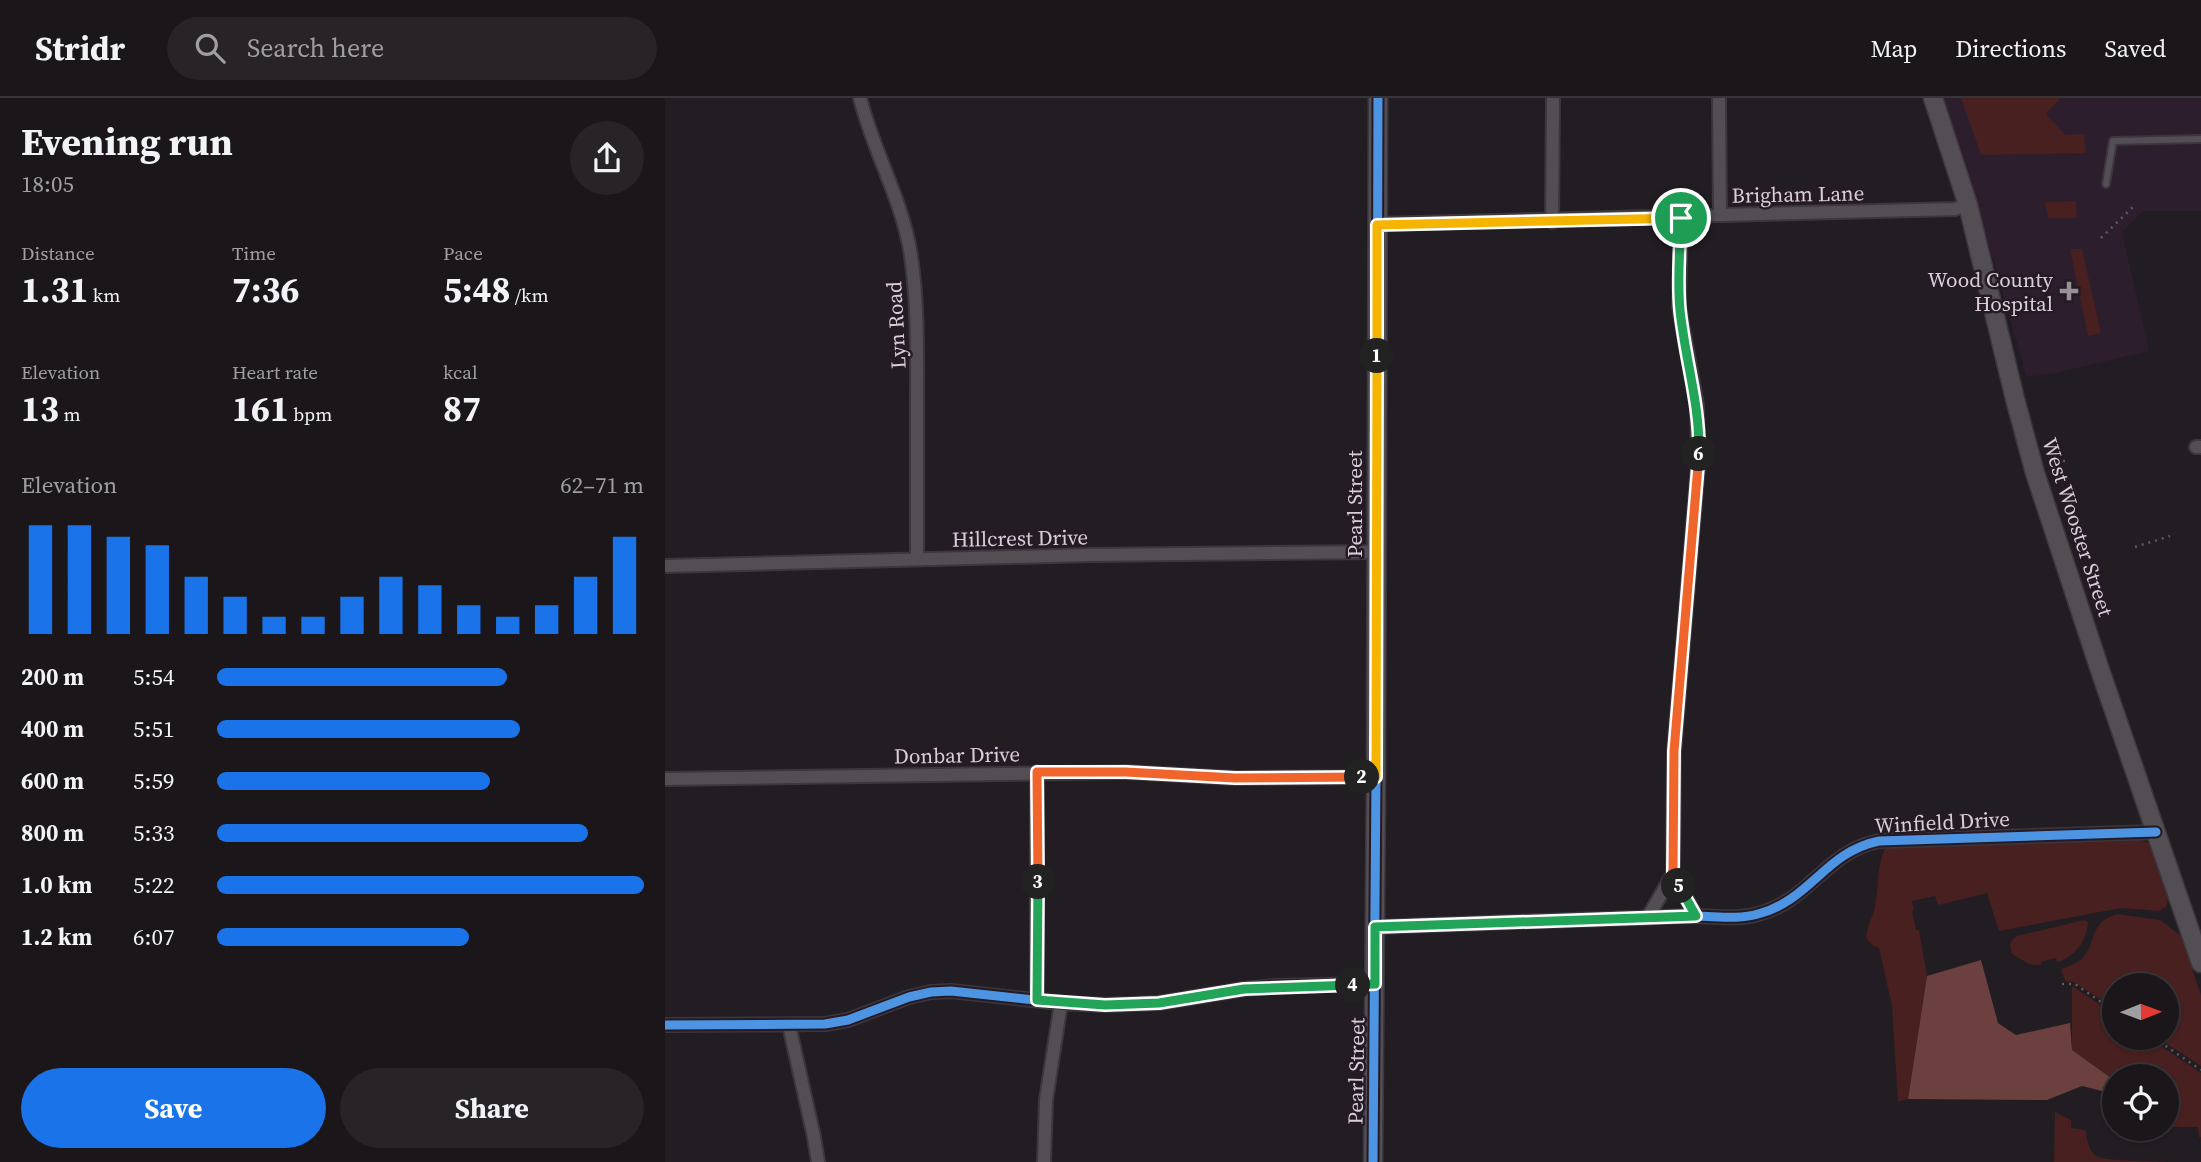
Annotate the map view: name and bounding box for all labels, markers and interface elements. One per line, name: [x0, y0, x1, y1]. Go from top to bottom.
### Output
search box: [167, 17, 657, 80]
text: Stridr: [35, 26, 125, 71]
icon: search: [191, 29, 229, 67]
text: Search here: [247, 30, 384, 66]
text: Map: [1870, 32, 1917, 65]
text: Directions: [1955, 32, 2066, 65]
text: Saved: [2104, 32, 2166, 65]
text: Evening run: [21, 116, 233, 168]
button: share: [570, 121, 644, 195]
text: 18:05: [21, 168, 74, 200]
street label: Brigham Lane: [1731, 178, 1865, 210]
pin: [1651, 188, 1711, 248]
icon: arrive: [1662, 199, 1700, 237]
text: Distance: [21, 240, 95, 266]
text: Time: [232, 240, 276, 266]
text: Pace: [443, 240, 483, 266]
place label: Wood County Hospital: [1927, 265, 2053, 318]
text: 1.31: [21, 266, 88, 314]
text: 7:36: [232, 266, 299, 314]
text: 5:48: [443, 266, 510, 314]
street label: Lyn Road: [879, 280, 913, 370]
marker: Wood County Hospital: [2059, 281, 2079, 301]
text: km: [88, 282, 120, 308]
text: /km: [510, 282, 549, 308]
pin: 1: [1359, 338, 1395, 374]
text: 1: [1371, 342, 1382, 368]
text: Elevation: [21, 359, 100, 385]
text: Heart rate: [232, 359, 318, 385]
text: kcal: [443, 359, 478, 385]
text: 13: [21, 385, 59, 433]
text: 161: [232, 385, 289, 433]
text: 87: [443, 385, 481, 433]
text: m: [59, 401, 81, 427]
text: bpm: [289, 401, 332, 427]
street label: West Wooster Street: [2035, 434, 2121, 620]
pin: 6: [1681, 436, 1717, 472]
text: 6: [1693, 440, 1704, 466]
street label: Pearl Street: [1340, 450, 1369, 558]
text: Elevation: [21, 469, 117, 501]
text: 62–71 m: [560, 469, 644, 501]
street label: Hillcrest Drive: [952, 522, 1088, 554]
text: 200 m: [21, 661, 84, 693]
text: 5:54: [133, 661, 174, 693]
text: 400 m: [21, 713, 84, 745]
text: 5:51: [133, 713, 174, 745]
street label: Donbar Drive: [894, 739, 1020, 771]
pin: 2: [1345, 760, 1379, 794]
text: 2: [1356, 763, 1367, 789]
text: 600 m: [21, 765, 84, 797]
text: 5:59: [133, 765, 174, 797]
street label: Winfield Drive: [1873, 804, 2011, 840]
text: 800 m: [21, 817, 84, 849]
text: 5:33: [133, 817, 174, 849]
pin: 3: [1021, 864, 1055, 900]
text: 3: [1032, 868, 1043, 894]
pin: 5: [1661, 868, 1697, 904]
text: 1.0 km: [21, 869, 92, 901]
text: 5:22: [133, 869, 174, 901]
text: 5: [1673, 872, 1684, 898]
text: 1.2 km: [21, 921, 92, 953]
text: 6:07: [133, 921, 174, 953]
pin: 4: [1335, 968, 1371, 1002]
text: 4: [1347, 971, 1358, 997]
north arrow: [2102, 973, 2179, 1050]
map controls: [2102, 973, 2179, 1141]
street label: Pearl Street: [1341, 1017, 1371, 1125]
button: locate: [2102, 1064, 2179, 1141]
button: Save: [21, 1068, 326, 1148]
button: Share: [340, 1068, 644, 1148]

